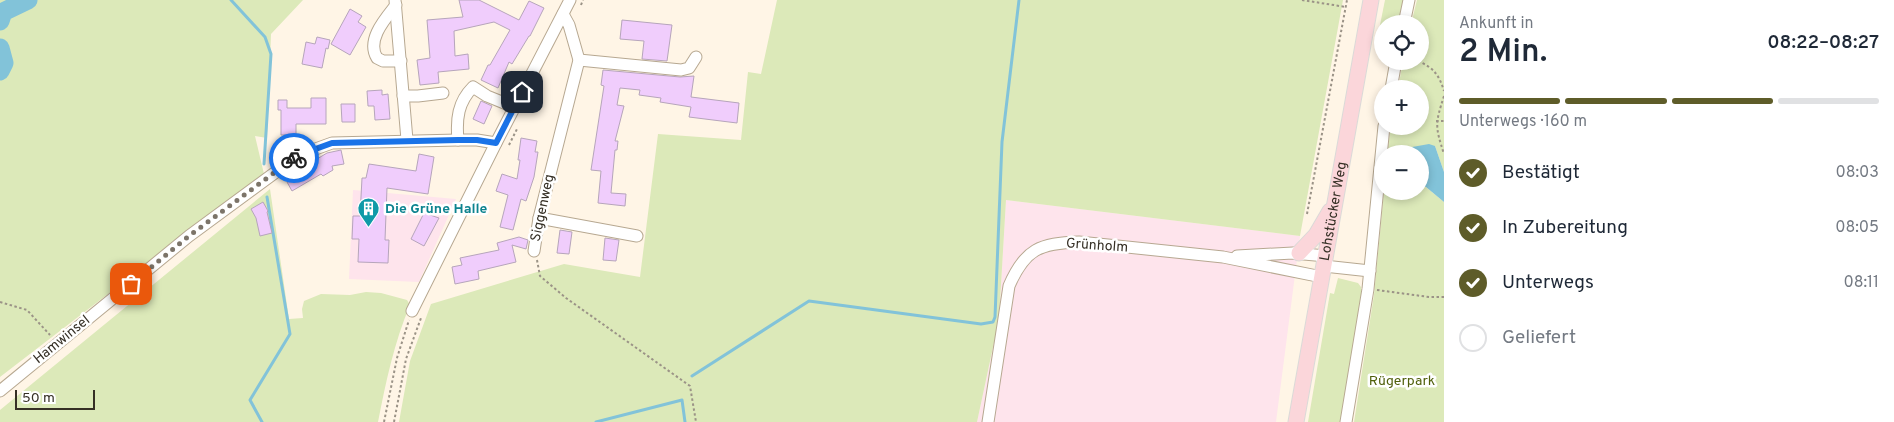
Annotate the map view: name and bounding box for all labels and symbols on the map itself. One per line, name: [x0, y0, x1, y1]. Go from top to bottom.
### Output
pin: [501, 71, 543, 113]
courier: [269, 133, 319, 183]
street label: Lohstücker Weg: [1316, 160, 1351, 262]
street label: Siggenweg: [528, 173, 558, 243]
building icon: Die Grüne Halle: [357, 197, 381, 228]
place label: Die Grüne Halle: [385, 201, 488, 218]
street label: Grünholm: [1065, 235, 1129, 257]
pin: [110, 263, 152, 305]
street label: Hamwinsel: [30, 312, 94, 368]
park label: Rügerpark: [1369, 373, 1435, 390]
scale bar: [15, 387, 95, 410]

